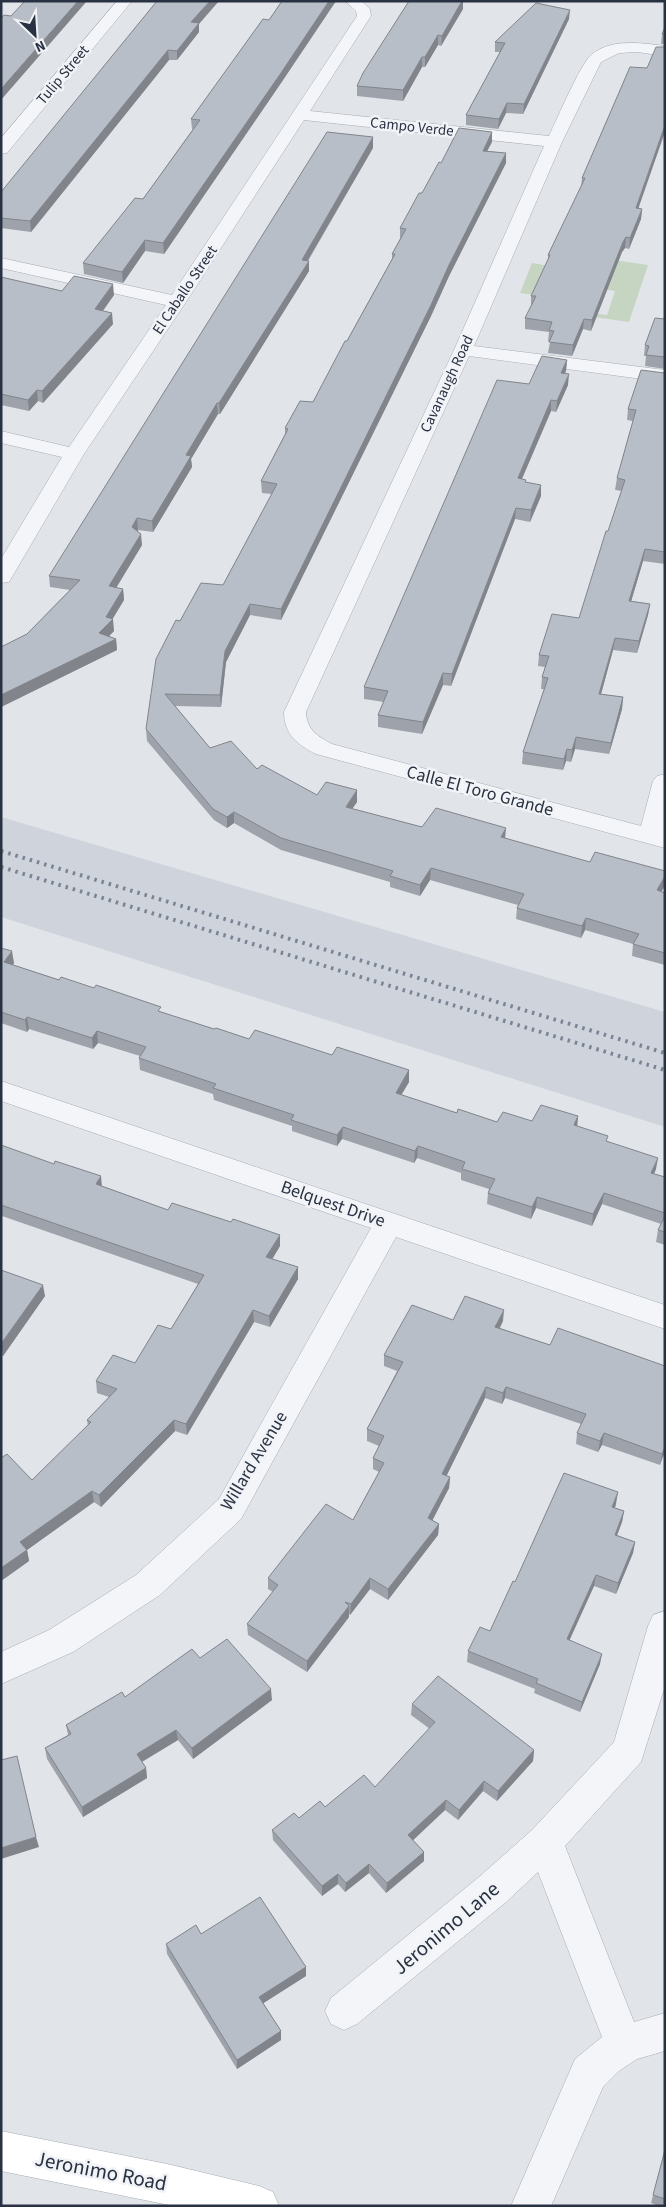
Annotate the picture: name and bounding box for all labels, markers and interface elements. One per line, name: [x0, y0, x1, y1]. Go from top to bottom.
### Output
north arrow: [10, 10, 60, 60]
text: N: [32, 35, 49, 57]
street label: Tulip Street: [32, 41, 94, 109]
street label: Campo Verde: [369, 112, 455, 142]
street label: El Caballo Street: [148, 241, 222, 339]
street label: Cavanaugh Road: [415, 332, 479, 436]
street label: Calle El Toro Grande: [404, 759, 556, 823]
street label: Belquest Drive: [278, 1174, 389, 1234]
street label: Willard Avenue: [214, 1407, 294, 1515]
street label: Jeronimo Lane: [386, 1874, 506, 1982]
street label: Jeronimo Road: [33, 2144, 169, 2198]

